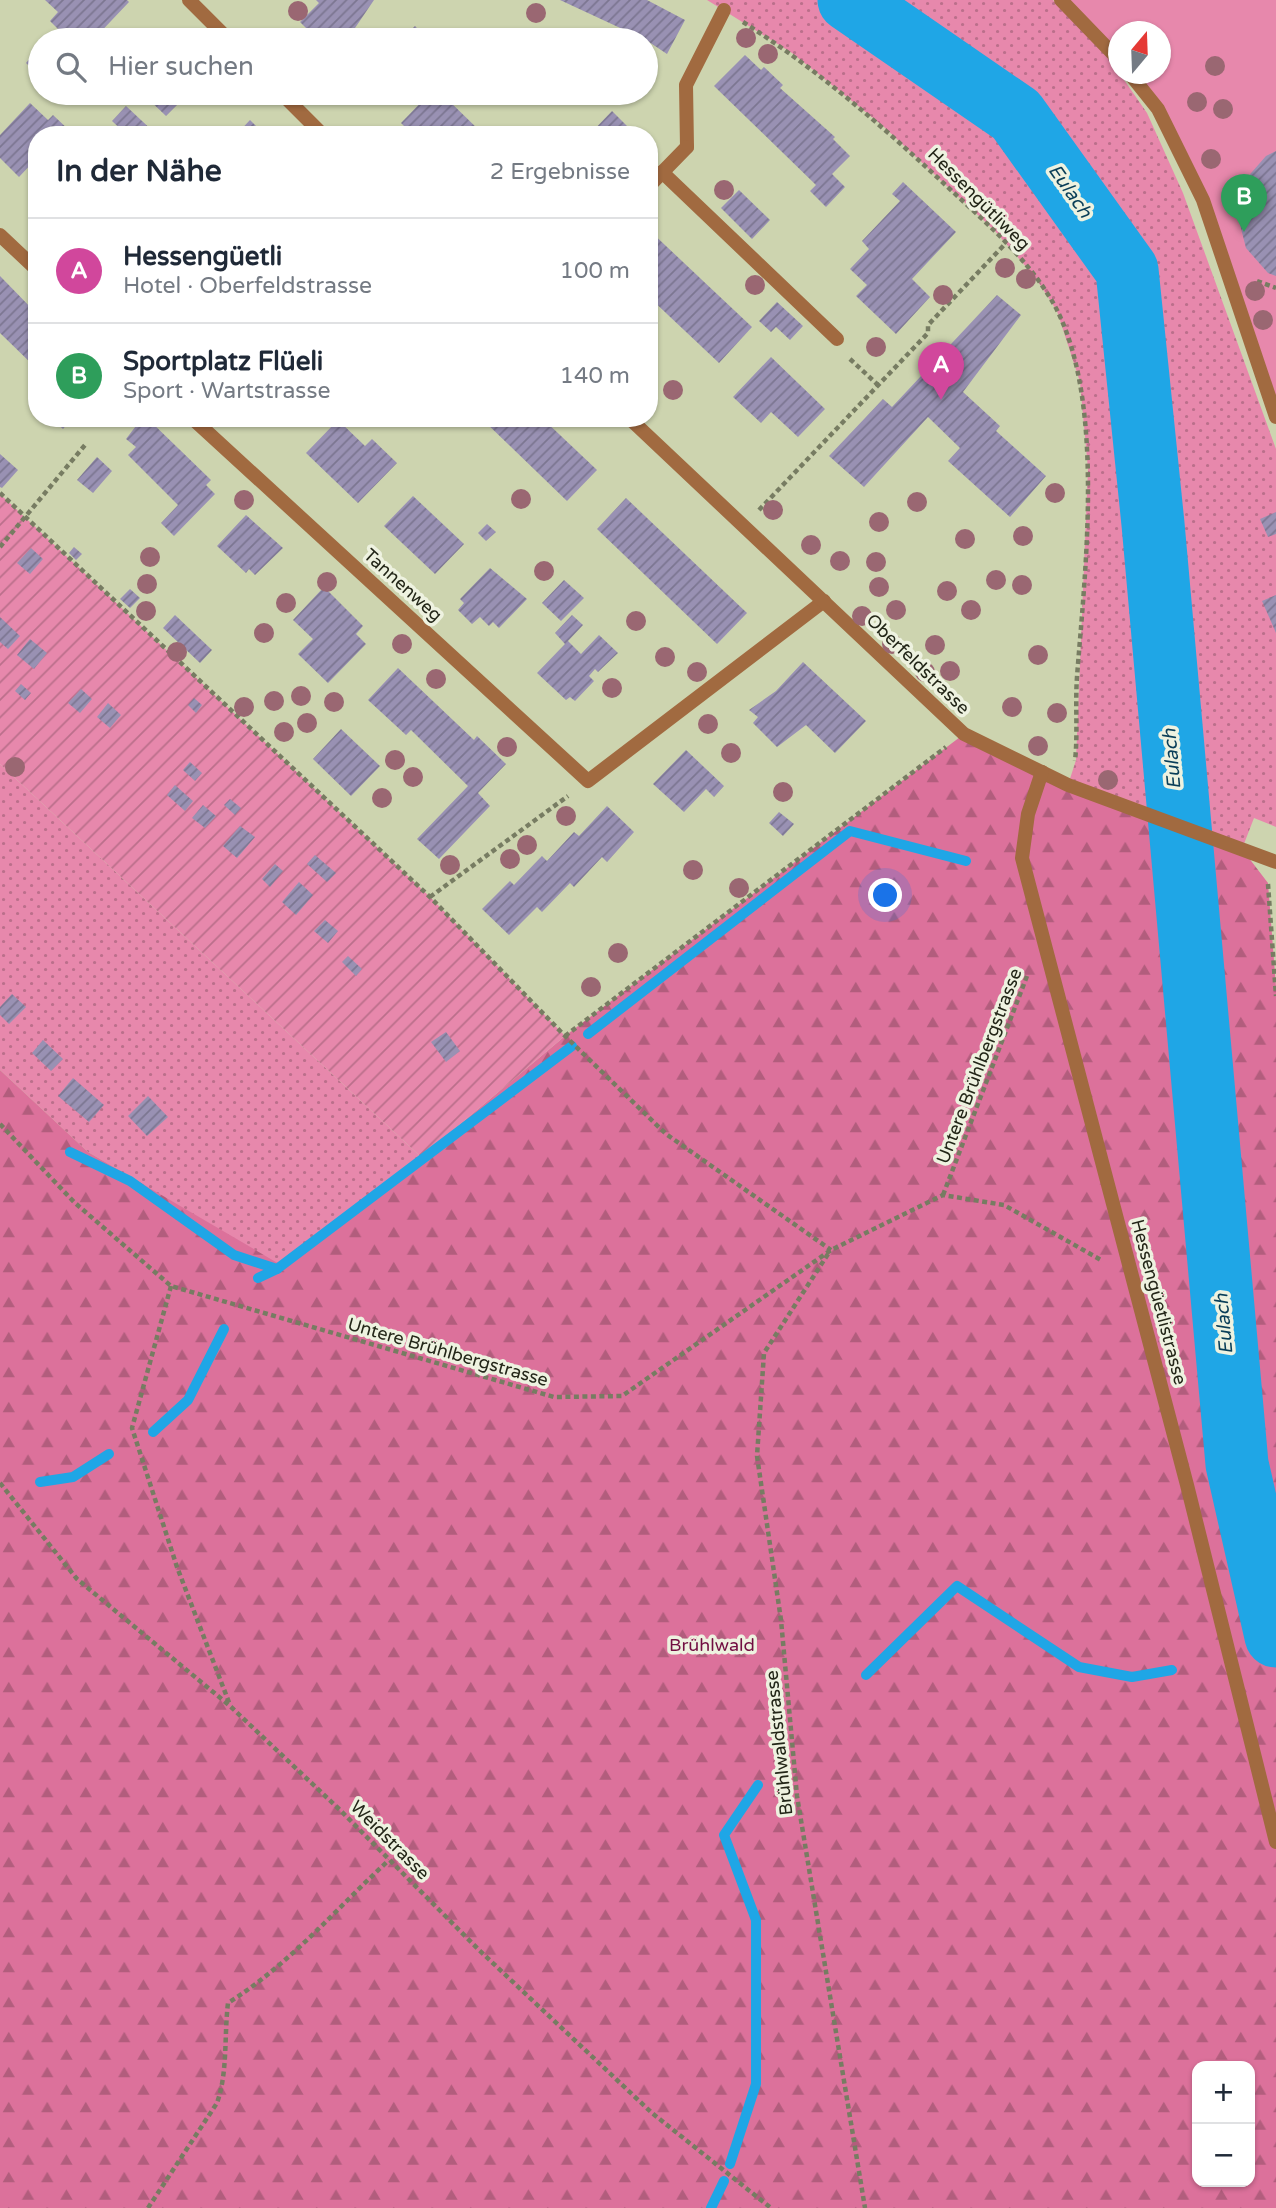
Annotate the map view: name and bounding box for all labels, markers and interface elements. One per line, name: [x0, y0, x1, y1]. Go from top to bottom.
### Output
north arrow: [1108, 21, 1171, 84]
search box: [28, 28, 658, 105]
icon: search: [52, 48, 90, 86]
text: Hier suchen: [108, 51, 254, 82]
street label: Hessengütliweg: [923, 143, 1035, 255]
text: In der Nähe: [56, 153, 222, 190]
text: 2 Ergebnisse: [490, 158, 630, 186]
water label: Eulach: [1044, 160, 1097, 222]
pin: B: [1221, 174, 1267, 232]
text: Hessengüetli: [123, 241, 282, 272]
text: A: [70, 257, 88, 285]
text: 100 m: [560, 257, 630, 285]
text: Hotel · Oberfeldstrasse: [123, 272, 372, 300]
pin: A: [918, 342, 964, 400]
text: Sportplatz Flüeli: [123, 346, 323, 377]
text: B: [71, 362, 87, 390]
text: 140 m: [560, 362, 630, 390]
text: Sport · Wartstrasse: [123, 377, 330, 405]
street label: Tannenweg: [359, 544, 447, 626]
street label: Oberfeldstrasse: [862, 609, 974, 719]
water label: Eulach: [1158, 727, 1186, 790]
your location: [868, 878, 902, 912]
street label: Untere Brühlbergstrasse: [932, 965, 1026, 1167]
street label: Hessengüetlistrasse: [1126, 1217, 1192, 1387]
water label: Eulach: [1210, 1292, 1238, 1355]
street label: Untere Brühlbergstrasse: [345, 1313, 551, 1391]
park label: Brühlwald: [669, 1634, 755, 1656]
street label: Brühlwaldstrasse: [760, 1669, 798, 1817]
street label: Weidstrasse: [346, 1796, 434, 1884]
map controls: [1192, 2061, 1255, 2187]
button: +: [1192, 2061, 1255, 2124]
button: −: [1192, 2124, 1255, 2187]

